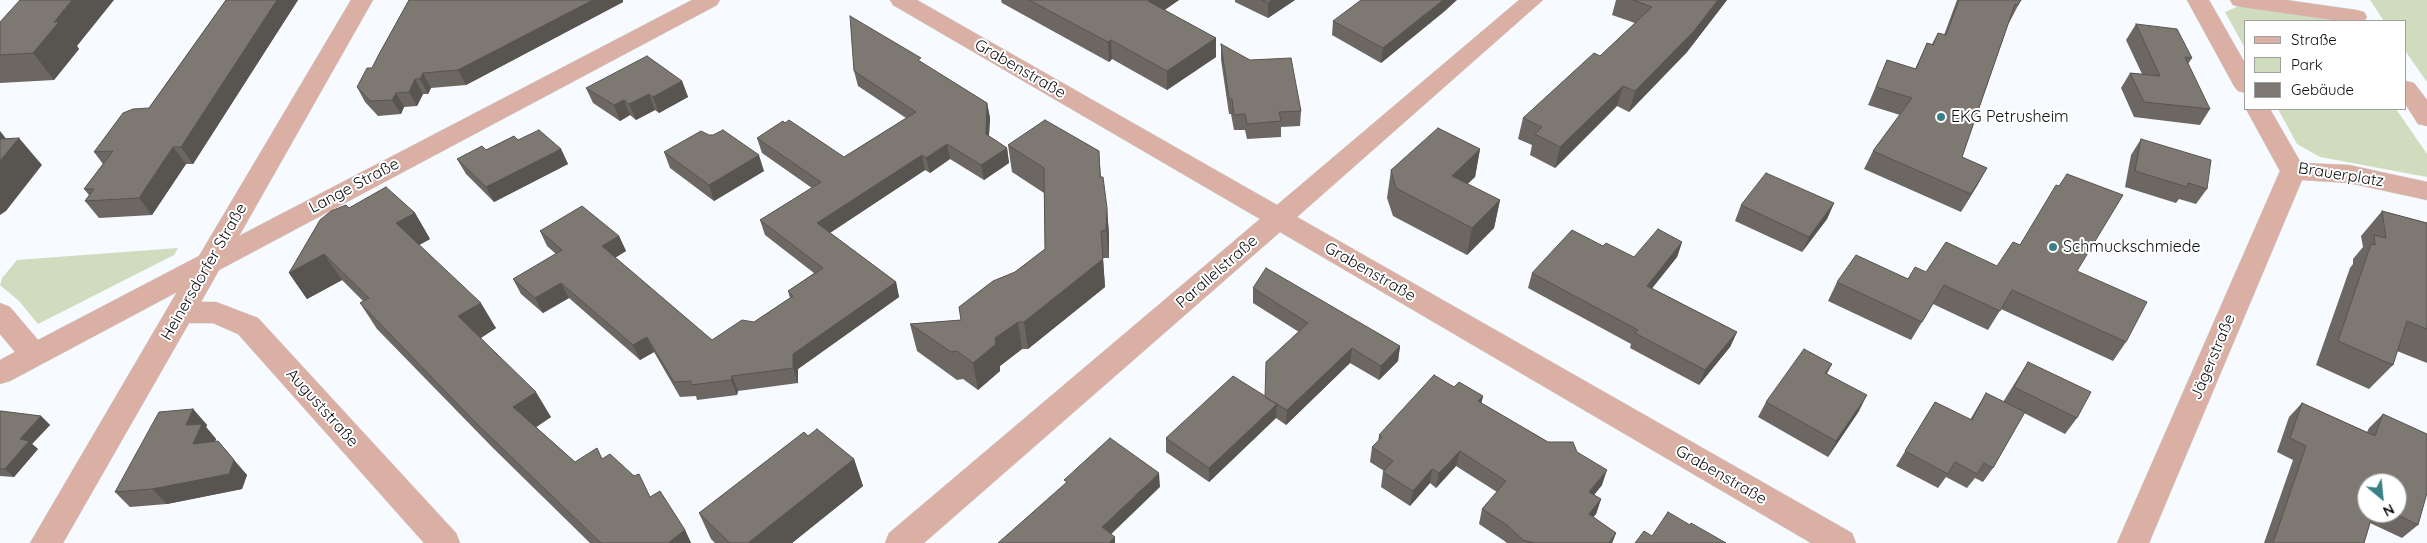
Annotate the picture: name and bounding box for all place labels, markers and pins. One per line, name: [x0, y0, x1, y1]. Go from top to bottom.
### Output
place label: EKG Petrusheim: [1951, 107, 2069, 127]
marker: EKG Petrusheim: [1935, 111, 1947, 123]
place label: Schmuckschmiede: [2063, 237, 2201, 257]
marker: Schmuckschmiede: [2047, 241, 2059, 253]

